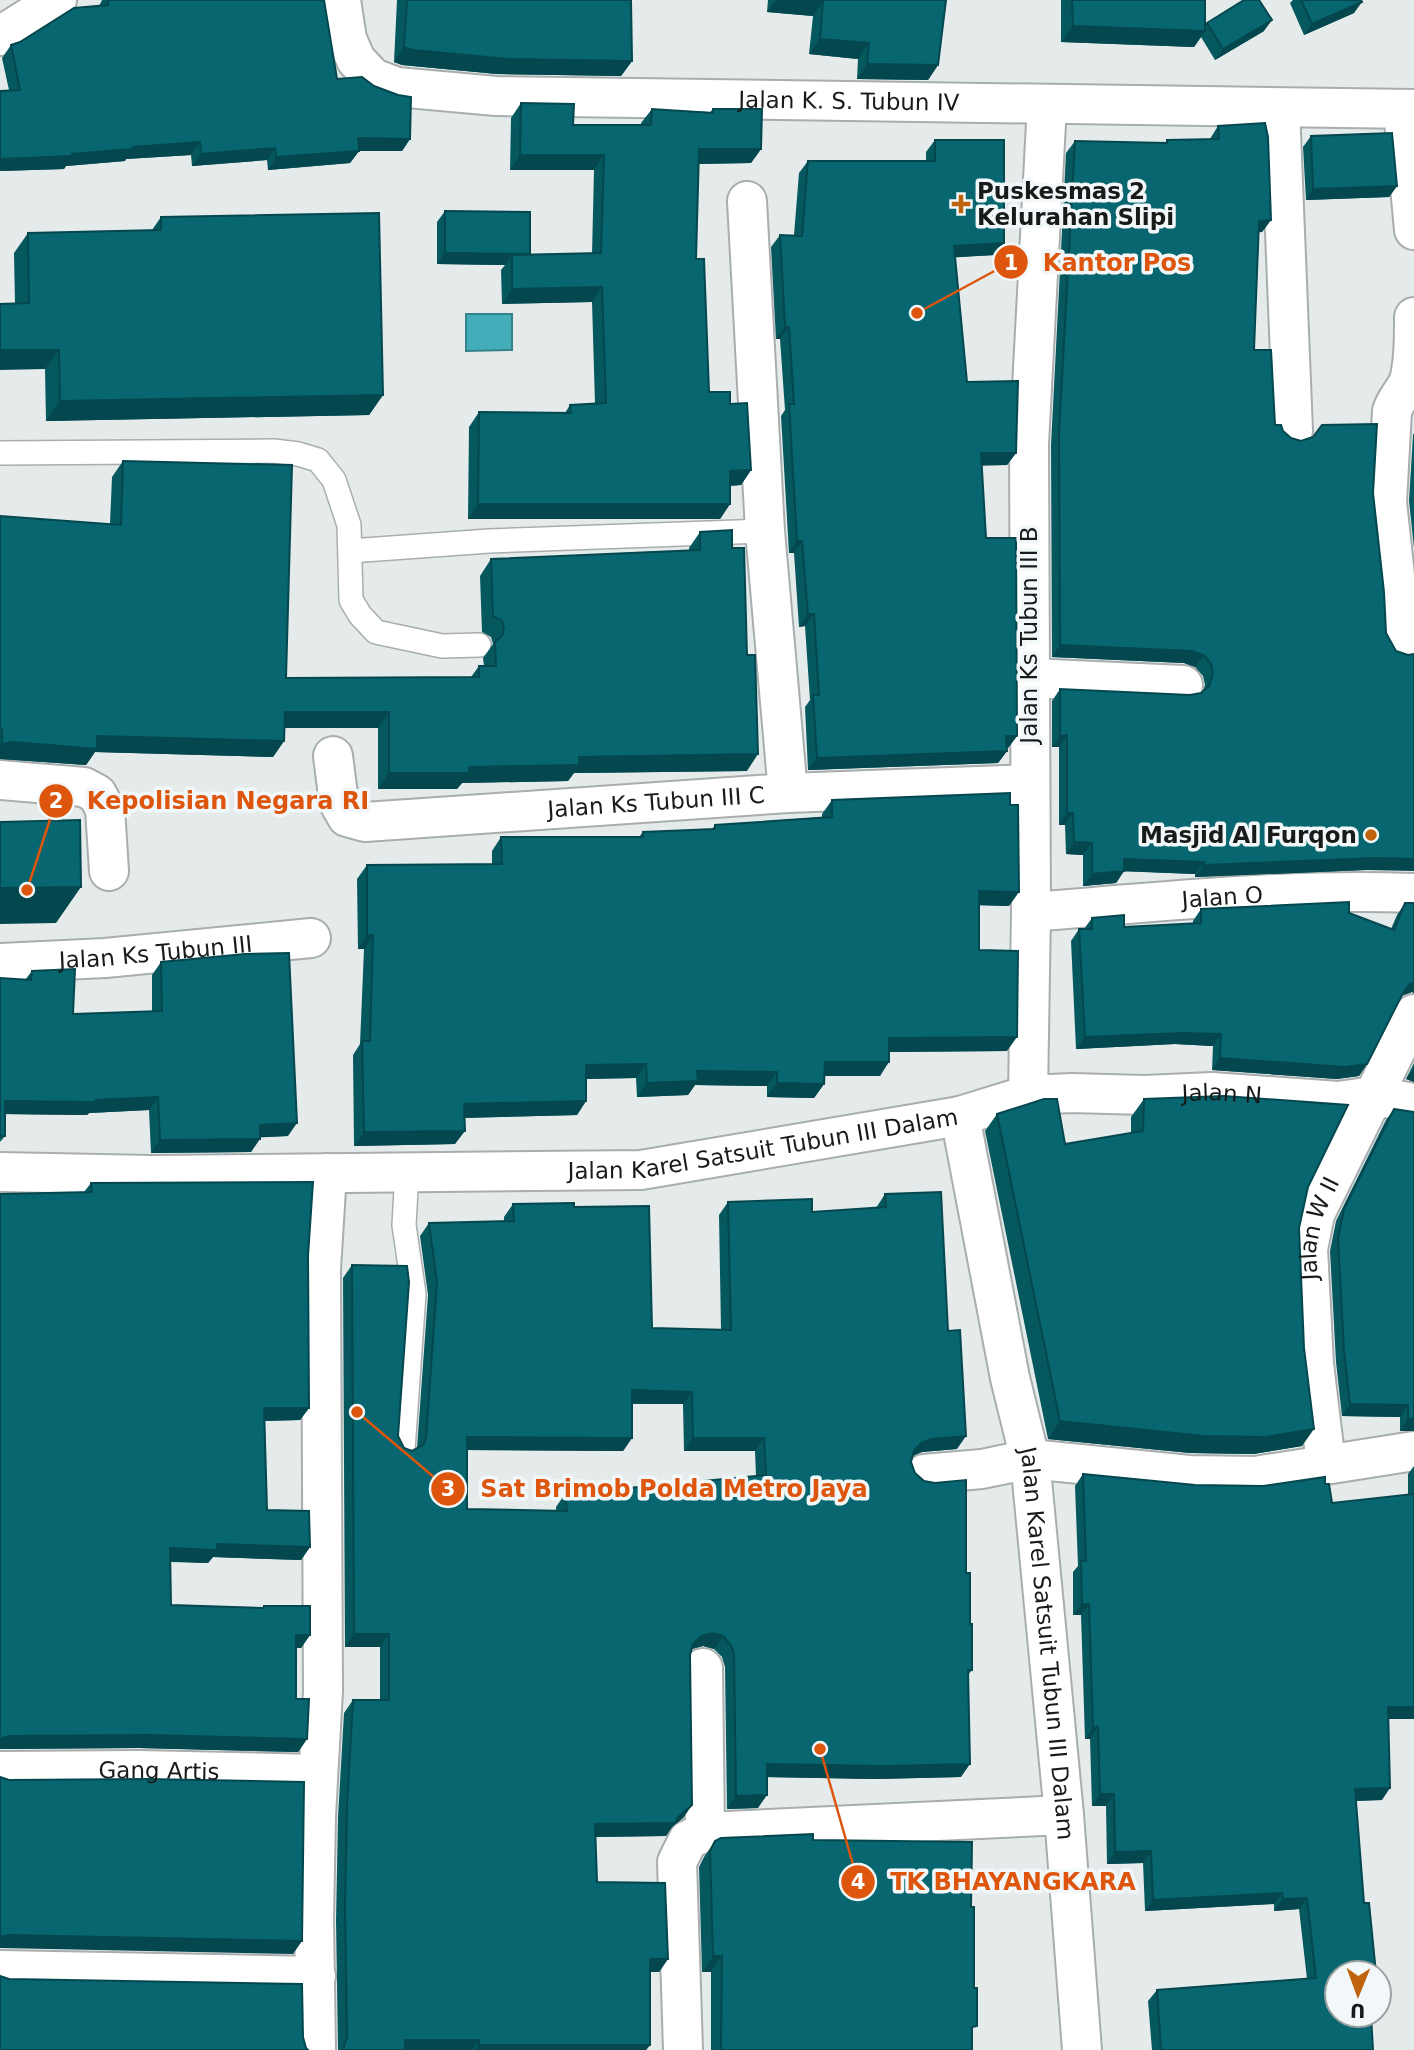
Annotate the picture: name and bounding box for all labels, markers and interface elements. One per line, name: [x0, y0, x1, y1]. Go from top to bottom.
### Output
street label: Jalan K. S. Tubun IV: [736, 86, 960, 116]
place label: Puskesmas 2 Kelurahan Slipi: [977, 178, 1174, 230]
marker: Puskesmas 2 Kelurahan Slipi: [951, 194, 971, 214]
callout: Kantor Pos: [994, 240, 1205, 285]
text: Kantor Pos: [1043, 249, 1191, 277]
text: 1: [1004, 251, 1018, 275]
street label: Jalan Ks Tubun III B: [1016, 526, 1042, 746]
callout: Kepolisian Negara RI: [38, 778, 383, 823]
street label: Jalan Ks Tubun III C: [545, 782, 766, 823]
text: Kepolisian Negara RI: [87, 787, 369, 815]
text: 2: [49, 789, 63, 813]
place label: Masjid Al Furqon: [1140, 822, 1357, 848]
marker: Masjid Al Furqon: [1363, 827, 1379, 843]
street label: Jalan O: [1179, 882, 1264, 913]
street label: Jalan Ks Tubun III: [56, 931, 254, 973]
street label: Jalan N: [1179, 1079, 1263, 1109]
street label: Jalan Karel Satsuit Tubun III Dalam: [566, 1104, 960, 1184]
street label: Jalan W II: [1294, 1172, 1344, 1283]
street label: Jalan Karel Satsuit Tubun III Dalam: [1014, 1442, 1079, 1841]
callout: Sat Brimob Polda Metro Jaya: [431, 1466, 881, 1511]
text: Sat Brimob Polda Metro Jaya: [480, 1475, 868, 1503]
text: 3: [441, 1477, 455, 1501]
street label: Gang Artis: [98, 1757, 220, 1785]
callout: TK BHAYANGKARA: [841, 1859, 1149, 1904]
text: TK BHAYANGKARA: [890, 1868, 1136, 1896]
text: 4: [851, 1870, 865, 1894]
north arrow: [1323, 1959, 1393, 2029]
text: U: [1350, 2000, 1366, 2022]

